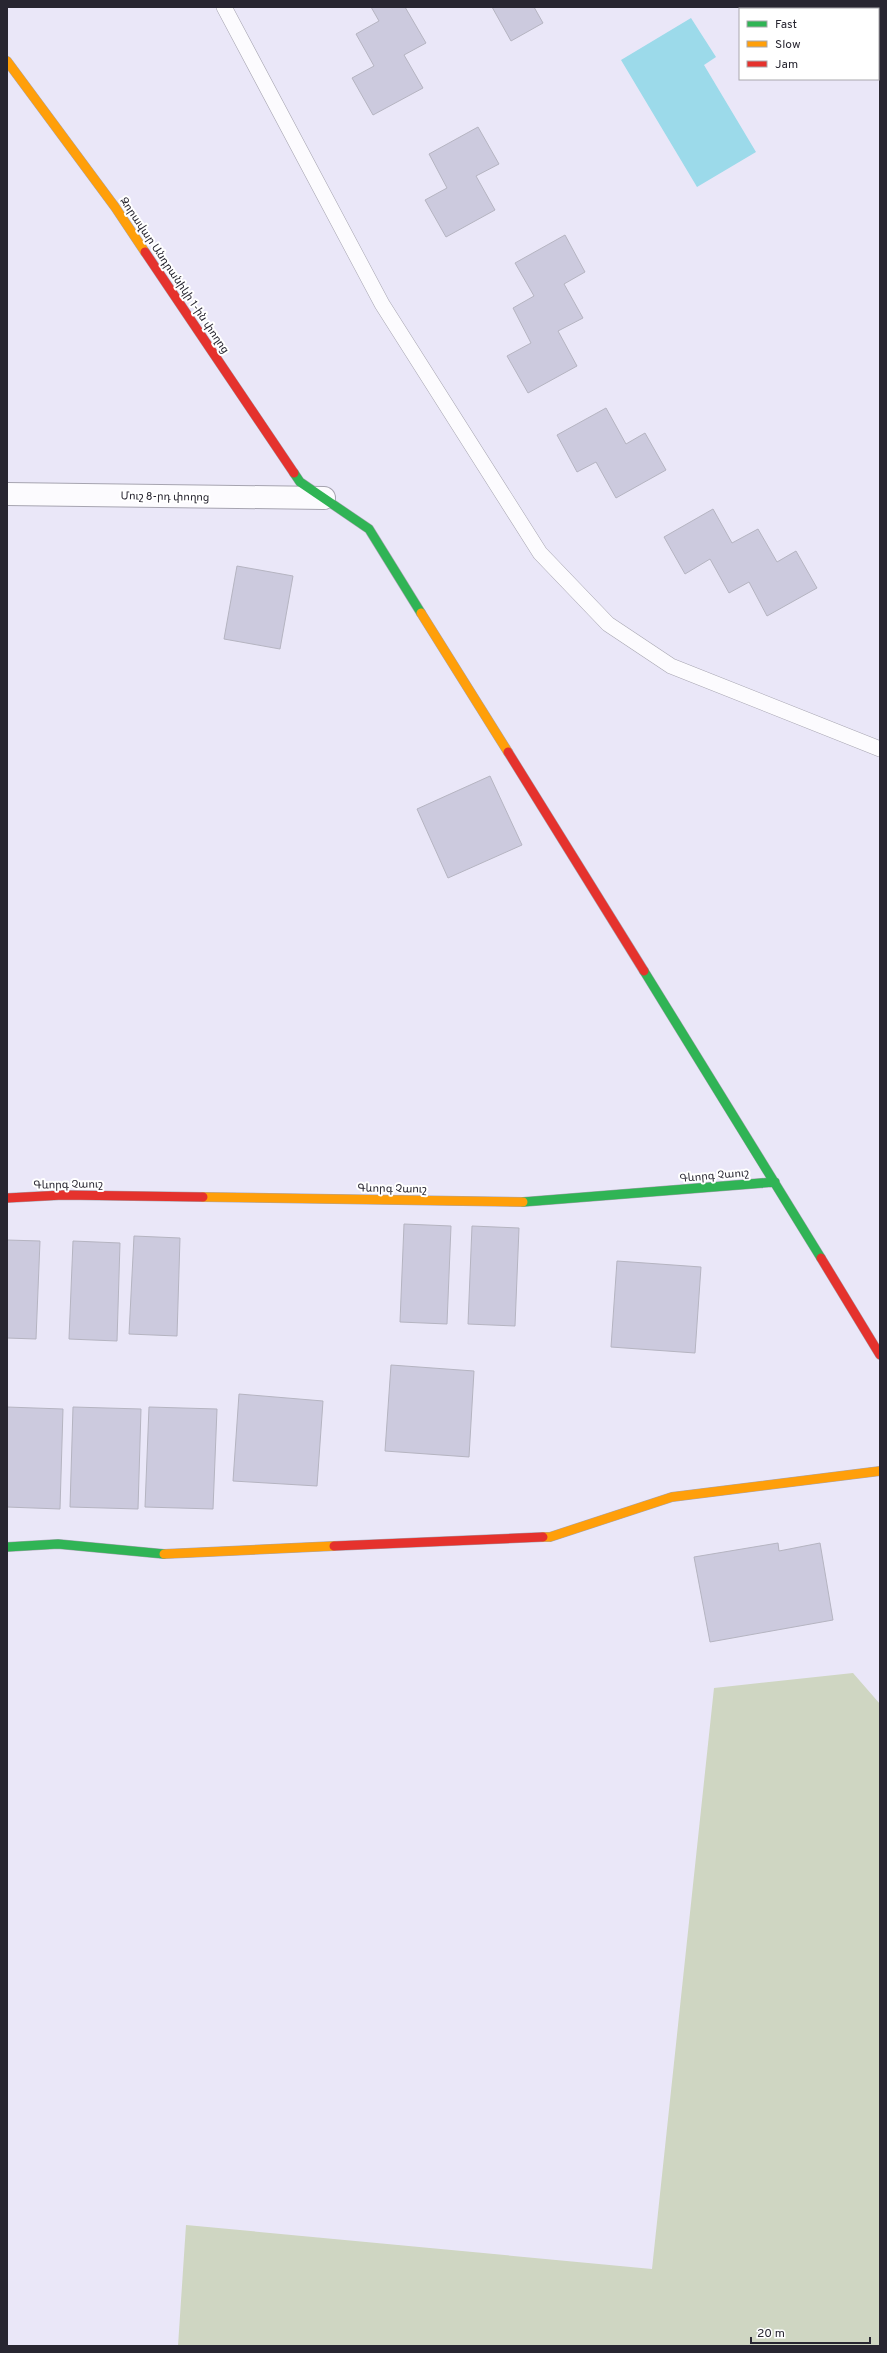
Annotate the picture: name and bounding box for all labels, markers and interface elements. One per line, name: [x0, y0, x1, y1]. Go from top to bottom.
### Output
legend: [739, 8, 879, 80]
text: Fast: [775, 17, 797, 33]
text: Slow: [775, 37, 801, 53]
text: Jam: [775, 57, 798, 73]
street label: Զորավար Անդրանիկի 1-ին փողոց: [116, 195, 232, 357]
street label: Մուշ 8-րդ փողոց: [120, 489, 210, 505]
street label: Գևորգ Չաուշ: [679, 1166, 750, 1186]
street label: Գևորգ Չաուշ: [33, 1177, 103, 1193]
street label: Գևորգ Չաուշ: [357, 1181, 427, 1197]
scale bar: [751, 2319, 870, 2345]
text: 20 m: [757, 2326, 785, 2342]

